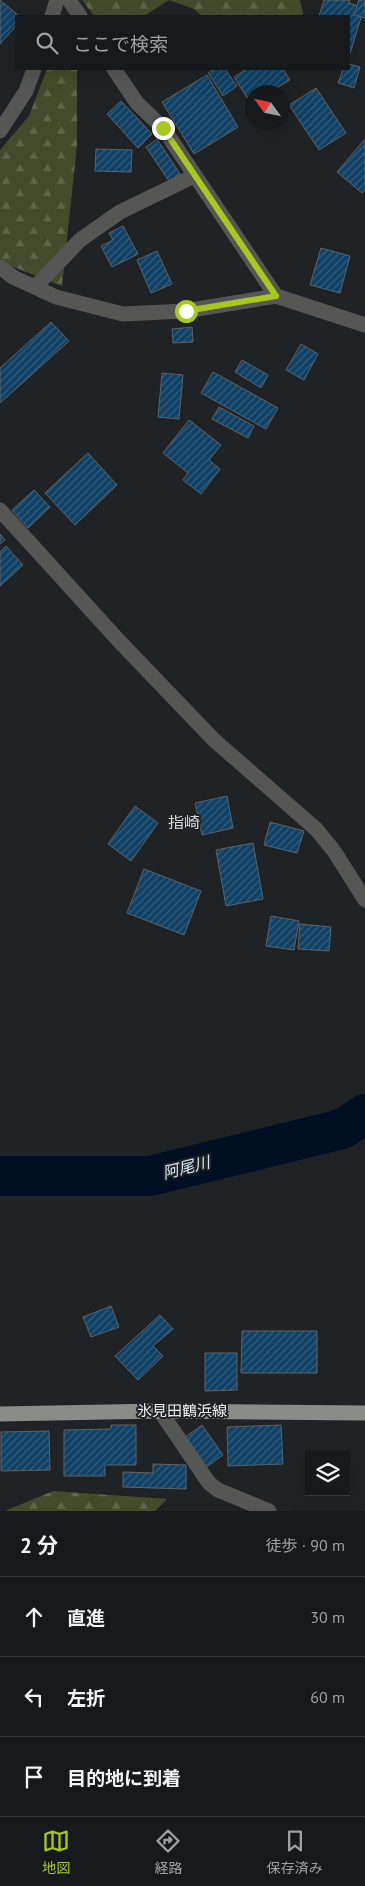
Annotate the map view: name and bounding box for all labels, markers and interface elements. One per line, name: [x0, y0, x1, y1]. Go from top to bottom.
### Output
search box: [15, 15, 350, 70]
icon: search: [33, 29, 61, 57]
text: ここで検索: [73, 32, 168, 56]
north arrow: [245, 85, 290, 130]
route end: [152, 117, 175, 140]
route start: [175, 300, 198, 323]
district label: 指崎: [168, 812, 200, 832]
water label: 阿尾川: [160, 1151, 214, 1183]
street label: 氷見田鶴浜線: [137, 1401, 227, 1420]
map controls: [305, 1451, 350, 1496]
button: layers: [305, 1451, 350, 1496]
text: 2 分: [20, 1532, 58, 1559]
text: 徒歩 · 90 m: [265, 1535, 345, 1555]
icon: ahead: [20, 1603, 48, 1631]
text: 直進: [67, 1606, 105, 1630]
text: 30 m: [310, 1607, 345, 1627]
icon: left: [20, 1683, 48, 1711]
text: 左折: [67, 1686, 105, 1710]
text: 60 m: [310, 1687, 345, 1707]
icon: arrive: [20, 1763, 48, 1791]
text: 目的地に到着: [67, 1766, 181, 1790]
tab: 地図: [42, 1827, 70, 1877]
tab: 経路: [154, 1827, 182, 1877]
tab: 保存済み: [267, 1827, 323, 1877]

